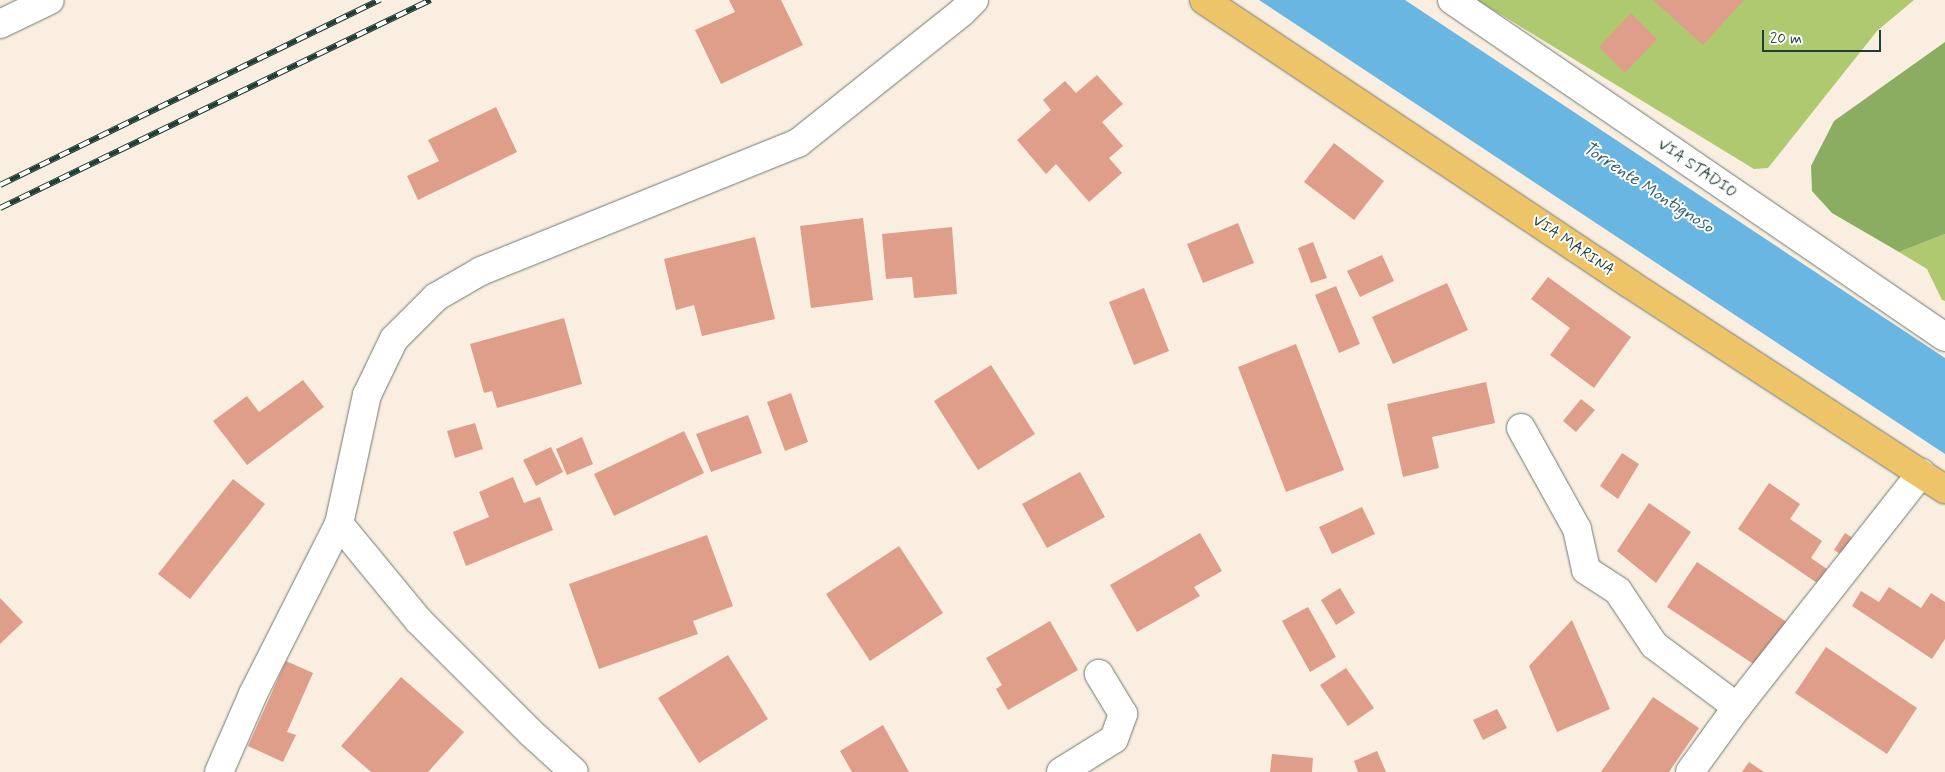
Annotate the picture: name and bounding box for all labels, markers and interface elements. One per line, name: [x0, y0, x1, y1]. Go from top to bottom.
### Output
scale bar: [1765, 20, 1884, 52]
text: 20 m: [1770, 29, 1802, 49]
street label: VIA STADIO: [1654, 135, 1740, 203]
water label: Torrente Montignoso: [1578, 137, 1718, 239]
street label: VIA MARINA: [1528, 211, 1618, 281]

